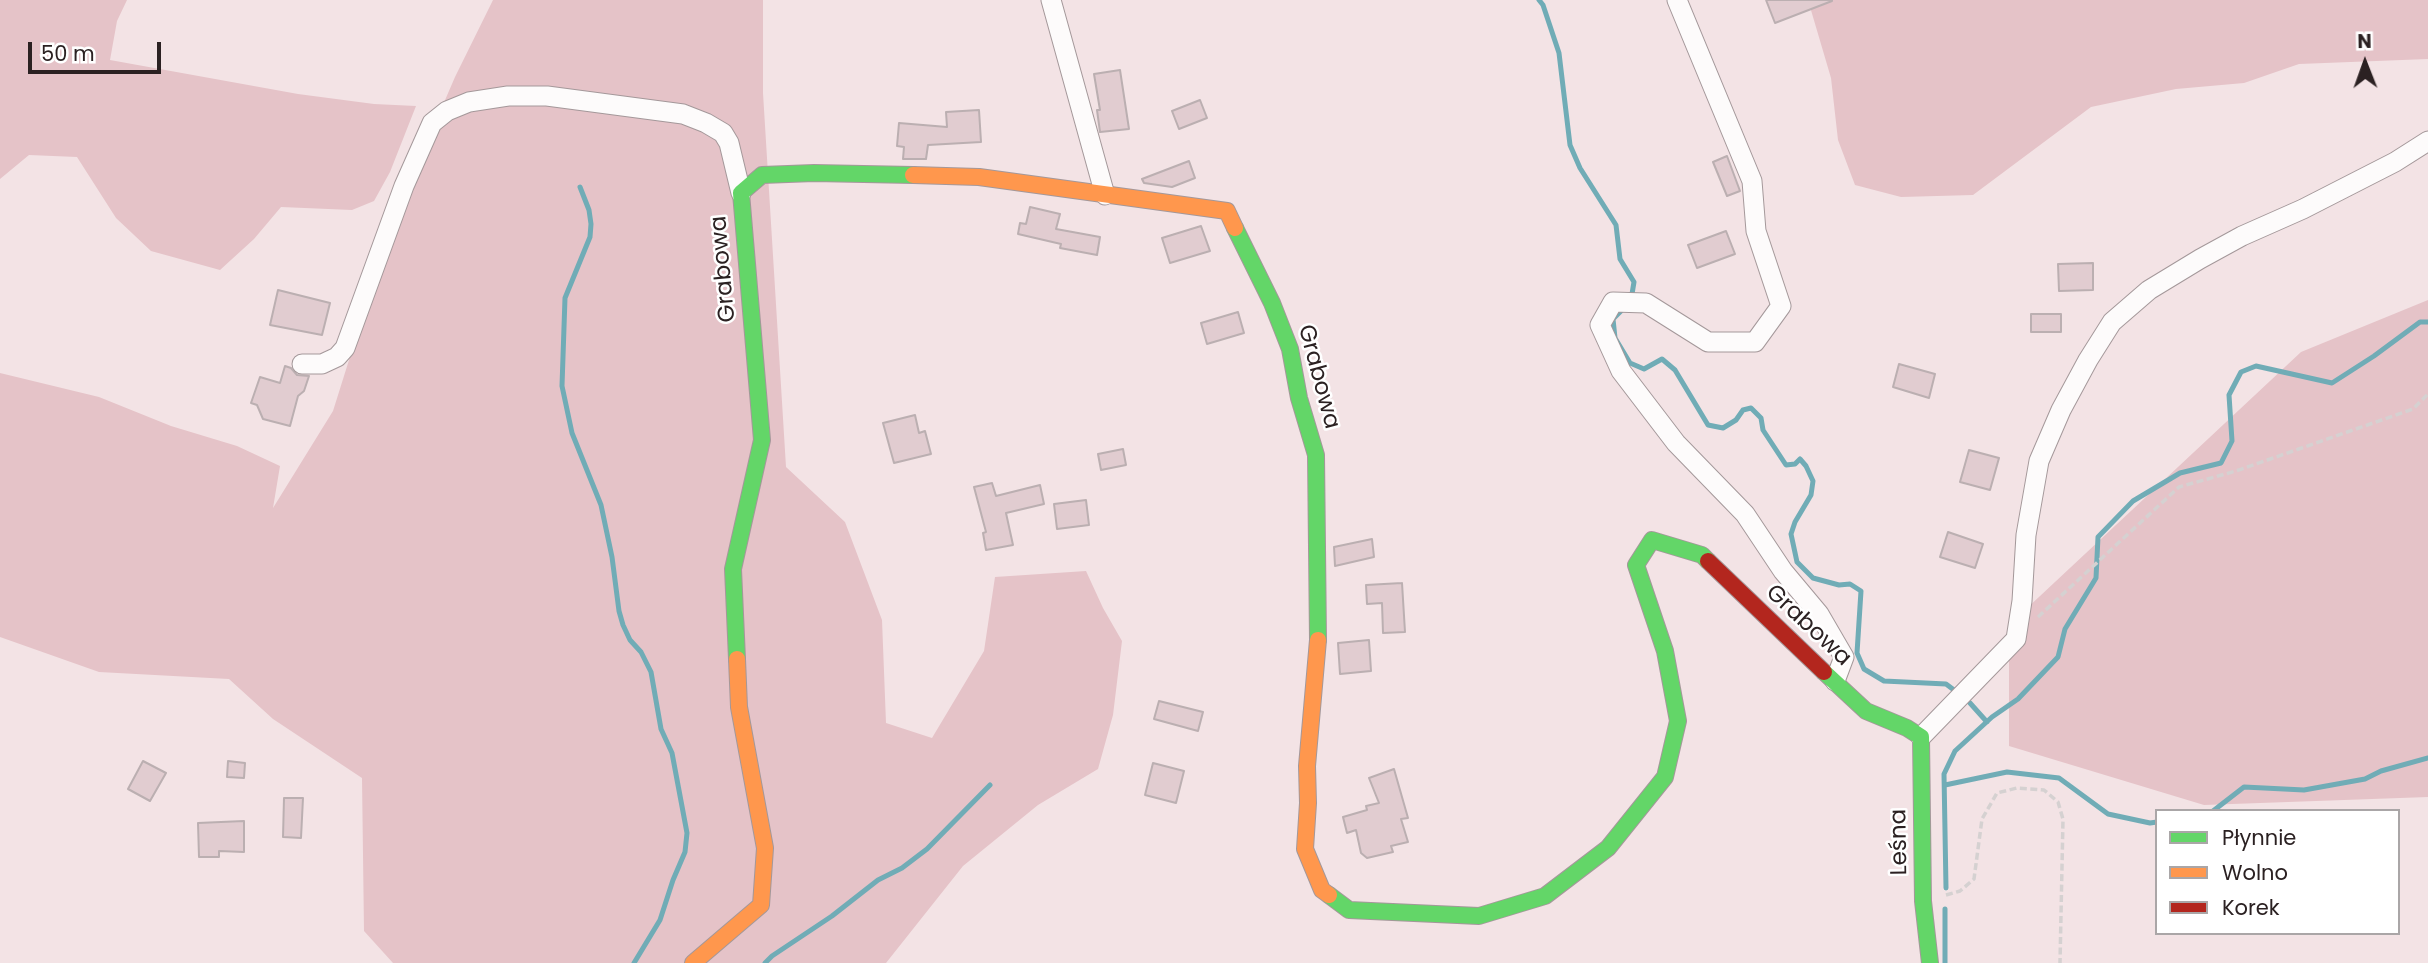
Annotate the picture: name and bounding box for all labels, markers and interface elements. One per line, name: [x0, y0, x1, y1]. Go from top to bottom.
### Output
scale bar: [32, 28, 164, 72]
north arrow: [2330, 28, 2400, 98]
text: N: [2357, 28, 2372, 55]
text: 50 m: [41, 39, 95, 68]
street label: Grabowa: [706, 215, 742, 323]
street label: Grabowa: [1291, 322, 1345, 432]
street label: Grabowa: [1760, 580, 1856, 672]
street label: Leśna: [1886, 809, 1914, 875]
legend: [2155, 809, 2400, 935]
text: Płynnie: [2222, 823, 2296, 852]
text: Wolno: [2222, 858, 2288, 887]
text: Korek: [2222, 893, 2280, 922]

